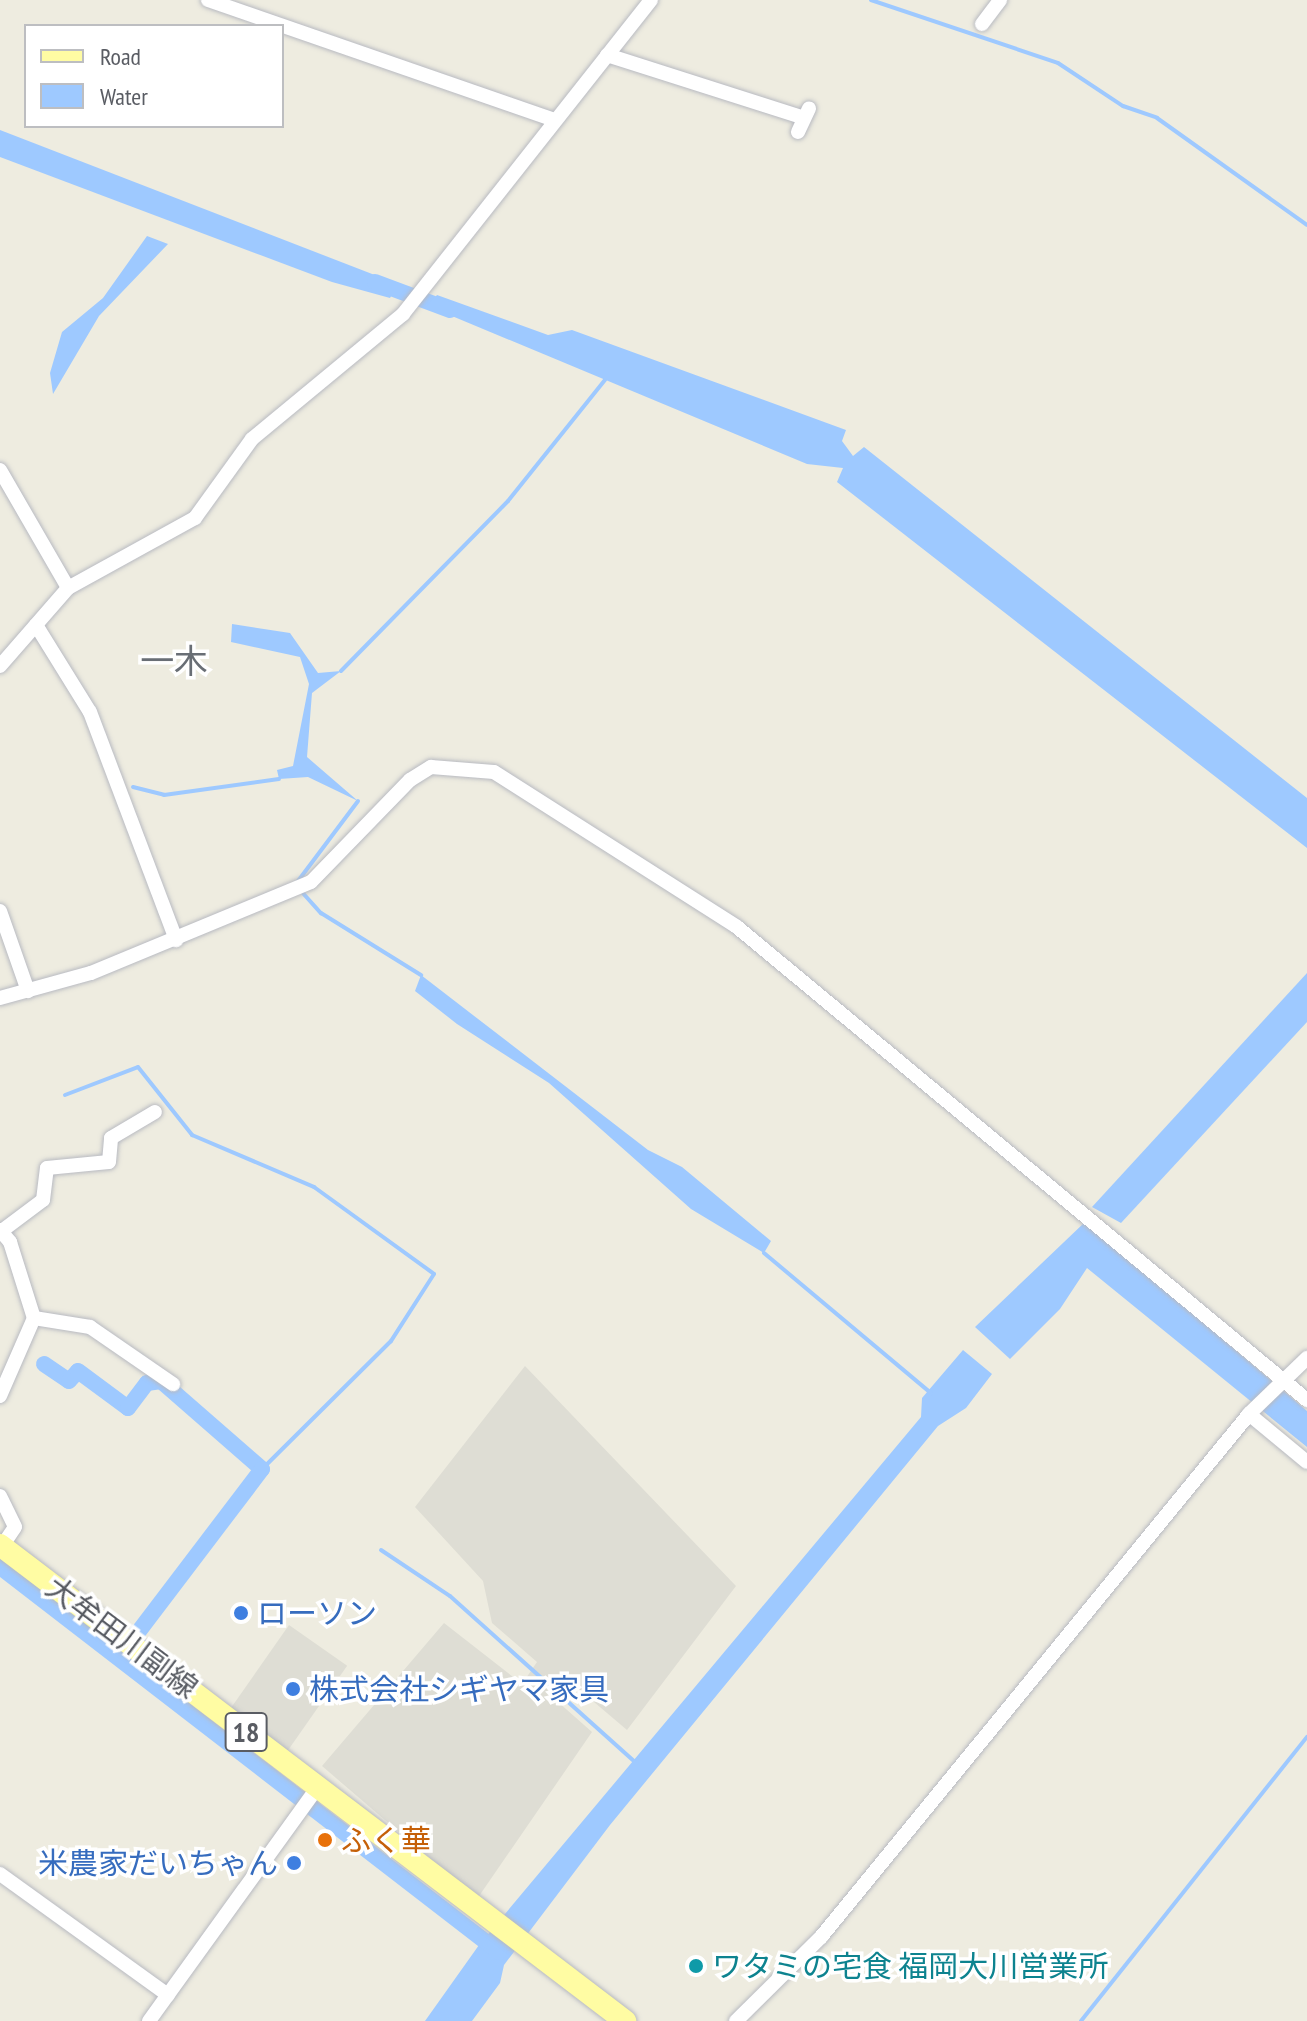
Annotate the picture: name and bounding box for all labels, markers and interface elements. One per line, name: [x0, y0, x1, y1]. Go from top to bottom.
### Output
legend: [24, 24, 284, 128]
text: Road: [100, 41, 141, 72]
text: Water: [100, 81, 148, 112]
district label: 一木: [140, 641, 208, 681]
street label: 大牟田川副線: [39, 1568, 205, 1706]
place label: ローソン: [257, 1595, 377, 1631]
marker: ローソン: [232, 1604, 250, 1622]
place label: 株式会社シギヤマ家具: [309, 1671, 609, 1707]
marker: 株式会社シギヤマ家具: [284, 1680, 302, 1698]
road number: 18: [224, 1708, 268, 1756]
place label: ふく華: [341, 1822, 431, 1858]
marker: ふく華: [316, 1831, 334, 1849]
place label: 米農家だいちゃん: [38, 1845, 278, 1881]
marker: 米農家だいちゃん: [285, 1854, 303, 1872]
place label: ワタミの宅食 福岡大川営業所: [712, 1948, 1108, 1984]
marker: ワタミの宅食 福岡大川営業所: [687, 1957, 705, 1975]

